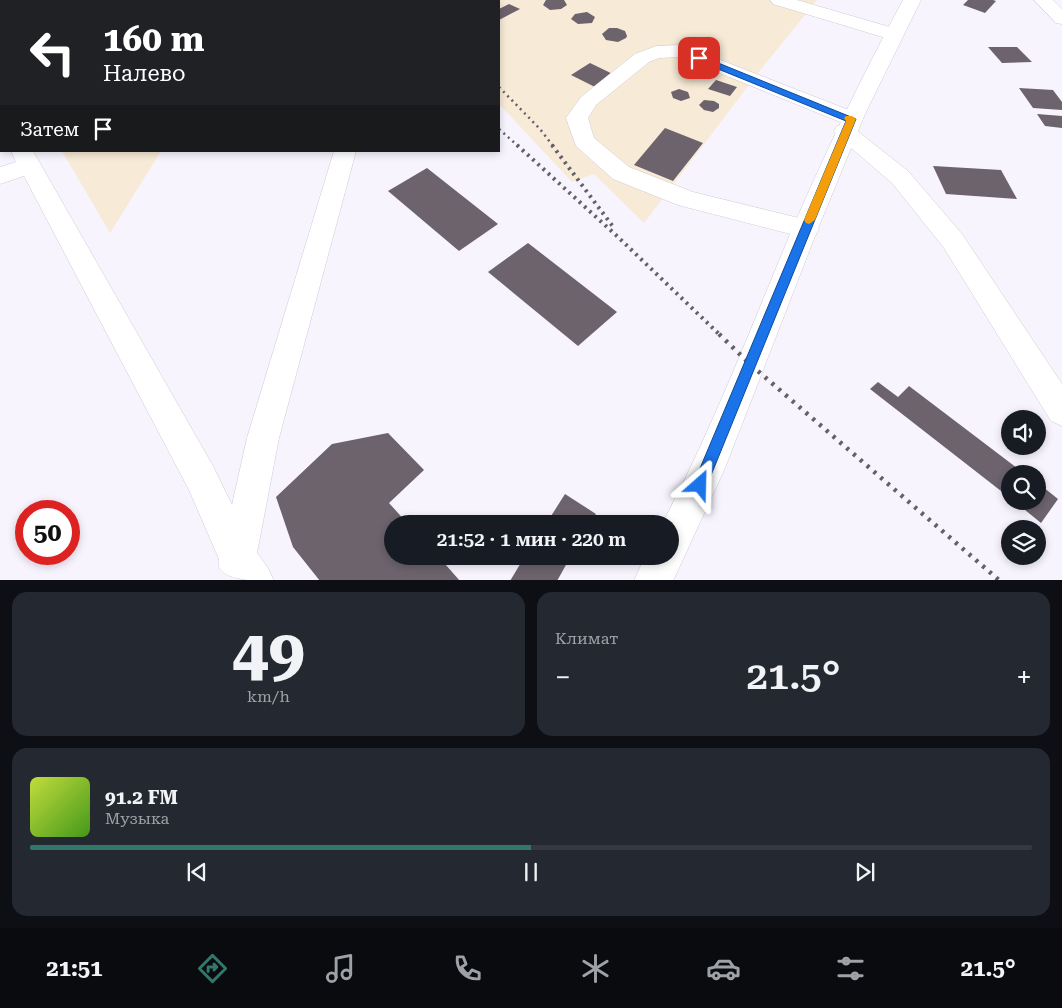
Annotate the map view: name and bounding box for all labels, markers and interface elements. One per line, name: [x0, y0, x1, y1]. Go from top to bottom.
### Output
text: 160 m: [103, 19, 204, 60]
icon: left: [20, 20, 85, 85]
pin: [678, 37, 720, 79]
icon: arrive: [685, 44, 713, 72]
text: Налево: [103, 61, 186, 86]
icon: arrive: [89, 115, 117, 143]
text: Затем: [20, 118, 79, 141]
map controls: [1001, 410, 1046, 565]
button: sound: [1001, 410, 1046, 455]
position arrow: [673, 458, 725, 510]
button: search: [1001, 465, 1046, 510]
speed limit sign: 50: [15, 500, 80, 565]
button: layers: [1001, 520, 1046, 565]
text: 21:52 · 1 мин · 220 m: [437, 528, 626, 551]
text: 49: [232, 616, 305, 692]
text: Климат: [555, 629, 618, 648]
text: 21.5°: [747, 654, 840, 698]
text: −: [555, 661, 571, 694]
text: +: [1016, 661, 1032, 694]
text: km/h: [247, 687, 290, 706]
text: 91.2 FM: [105, 786, 178, 809]
text: Музыка: [105, 809, 169, 828]
icon: previous: [183, 858, 211, 886]
icon: pause: [517, 858, 545, 886]
icon: next: [851, 858, 879, 886]
icon: directions: [195, 951, 230, 986]
icon: music: [323, 951, 358, 986]
icon: phone: [450, 951, 485, 986]
icon: climate: [578, 951, 613, 986]
icon: car: [706, 951, 741, 986]
icon: filters: [833, 951, 868, 986]
text: 21:51: [46, 956, 102, 981]
text: 21.5°: [961, 956, 1016, 981]

